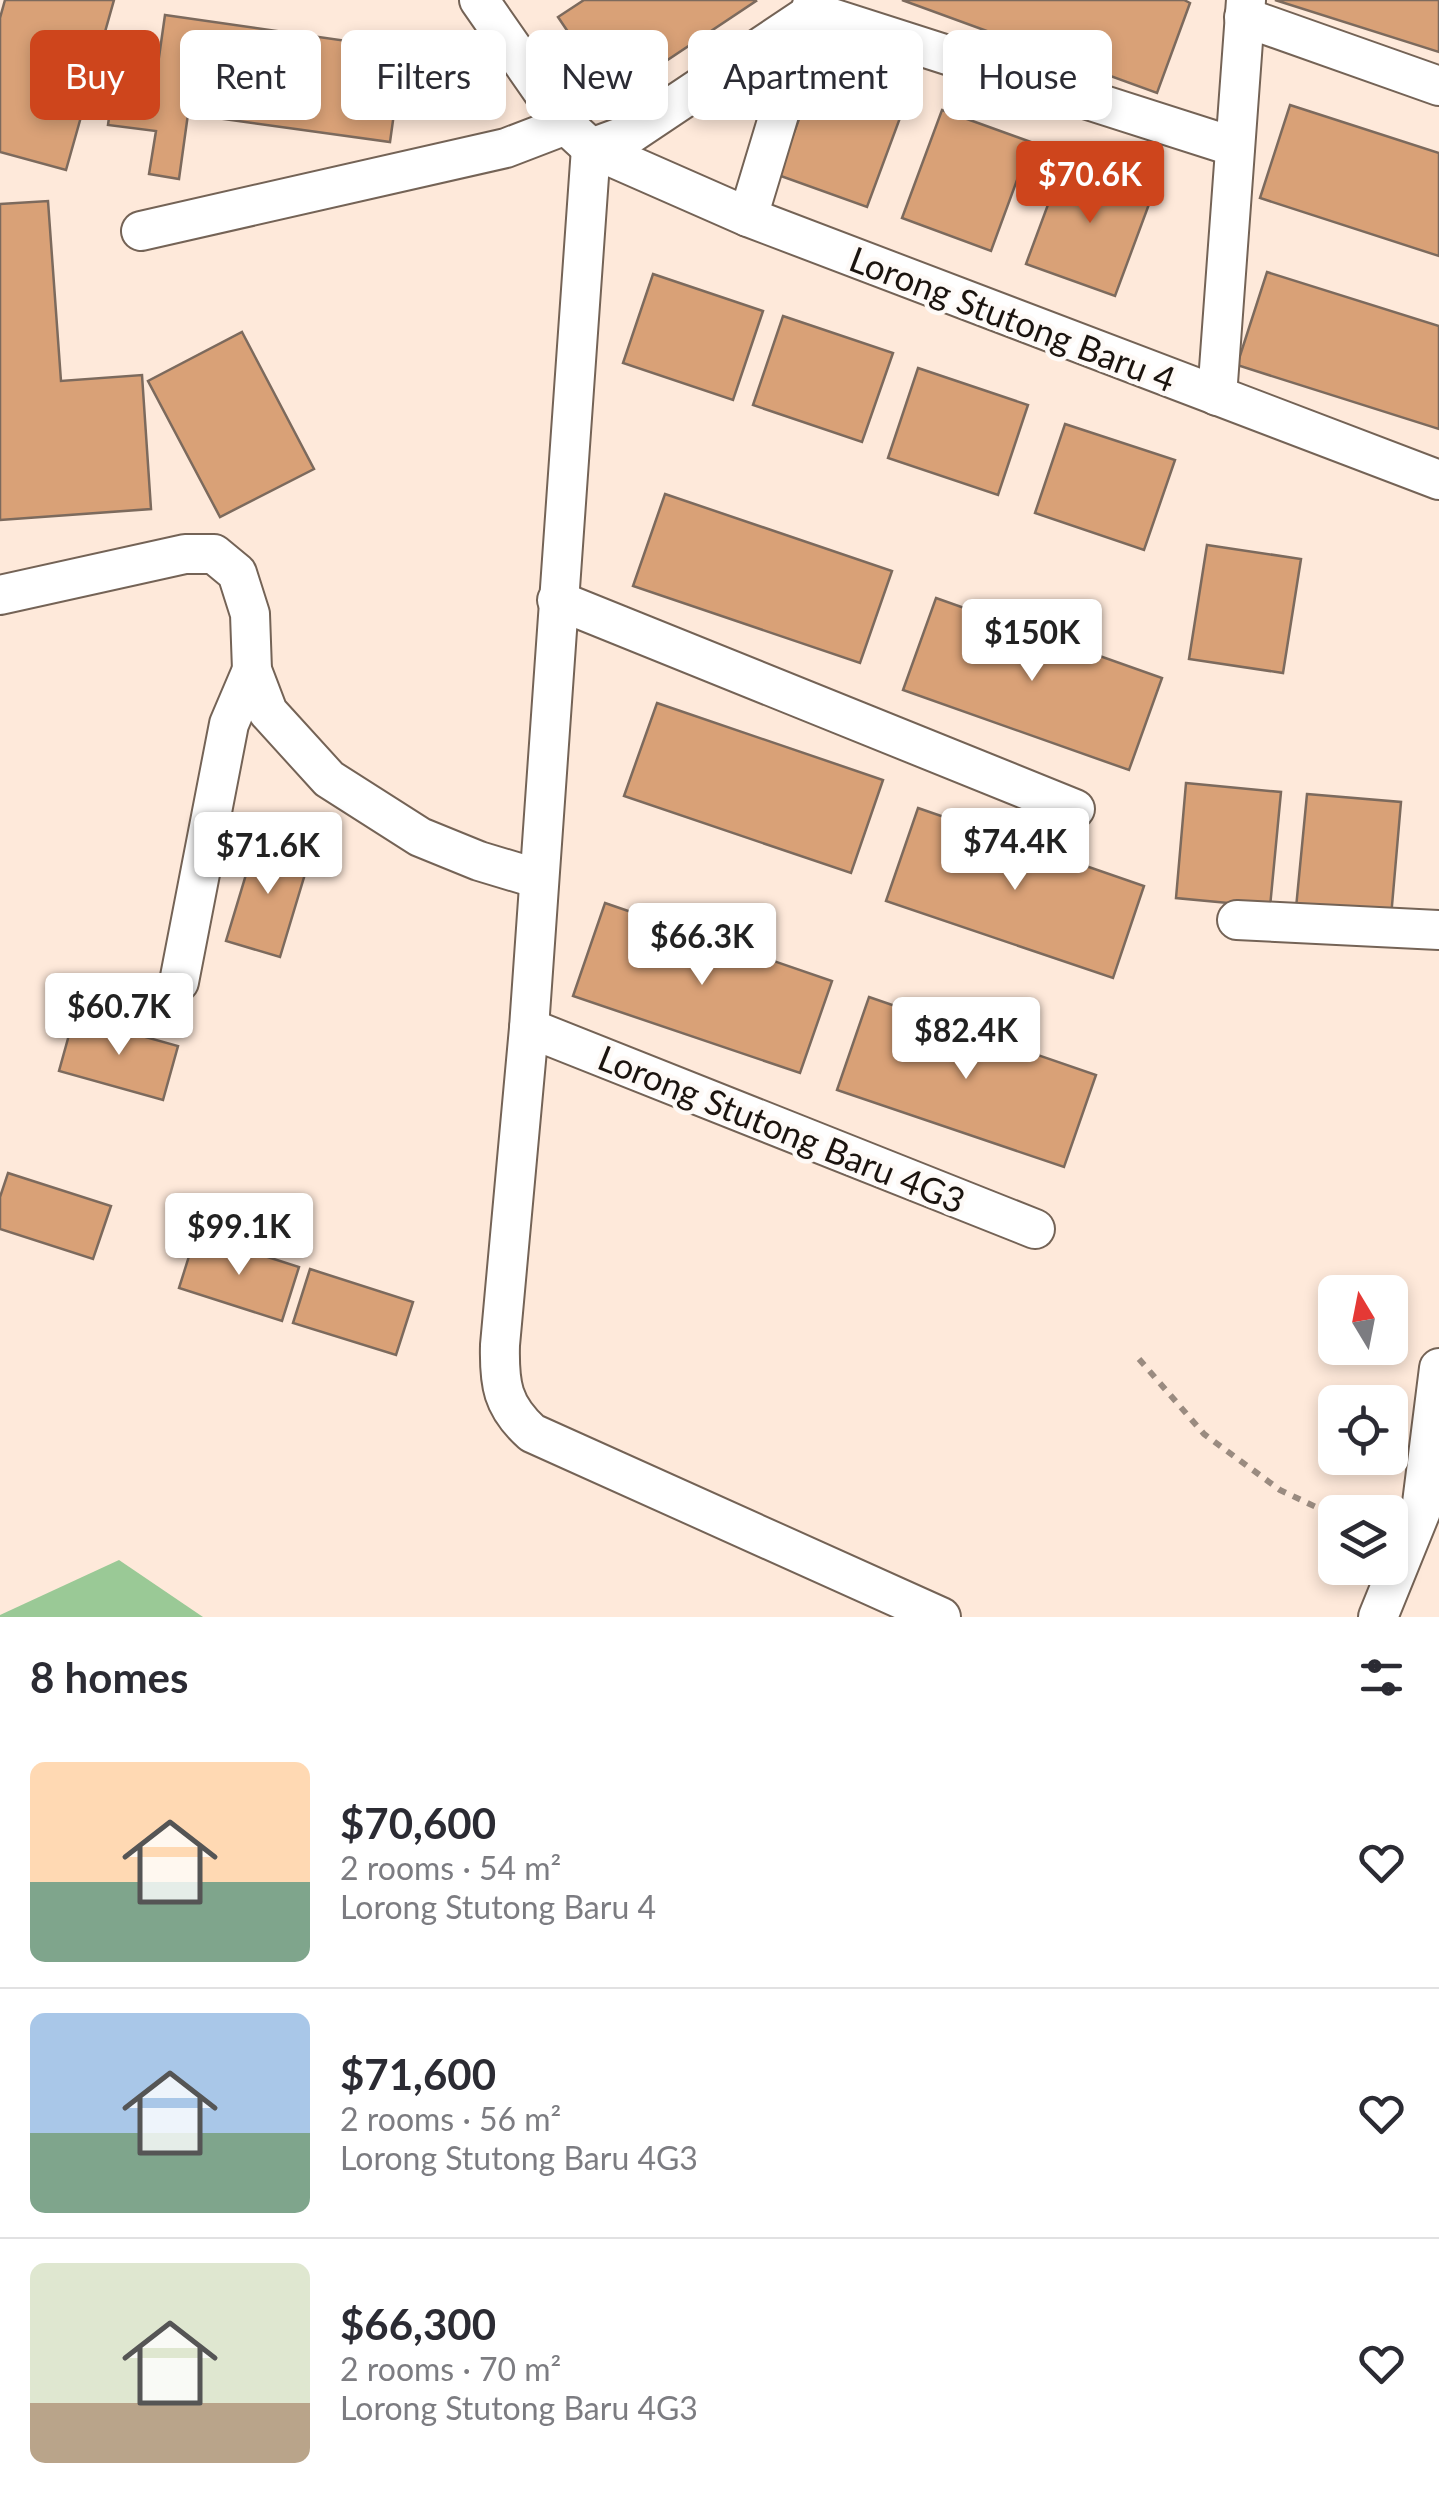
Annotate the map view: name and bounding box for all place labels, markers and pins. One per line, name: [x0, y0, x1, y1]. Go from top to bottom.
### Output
pin: $70.6K: [1009, 141, 1171, 226]
pin: $150K: [962, 599, 1102, 684]
pin: $74.4K: [934, 808, 1096, 893]
pin: $71.6K: [187, 812, 349, 897]
pin: $66.3K: [621, 903, 783, 988]
pin: $60.7K: [38, 973, 200, 1058]
pin: $82.4K: [885, 997, 1047, 1082]
pin: $99.1K: [158, 1193, 320, 1278]

